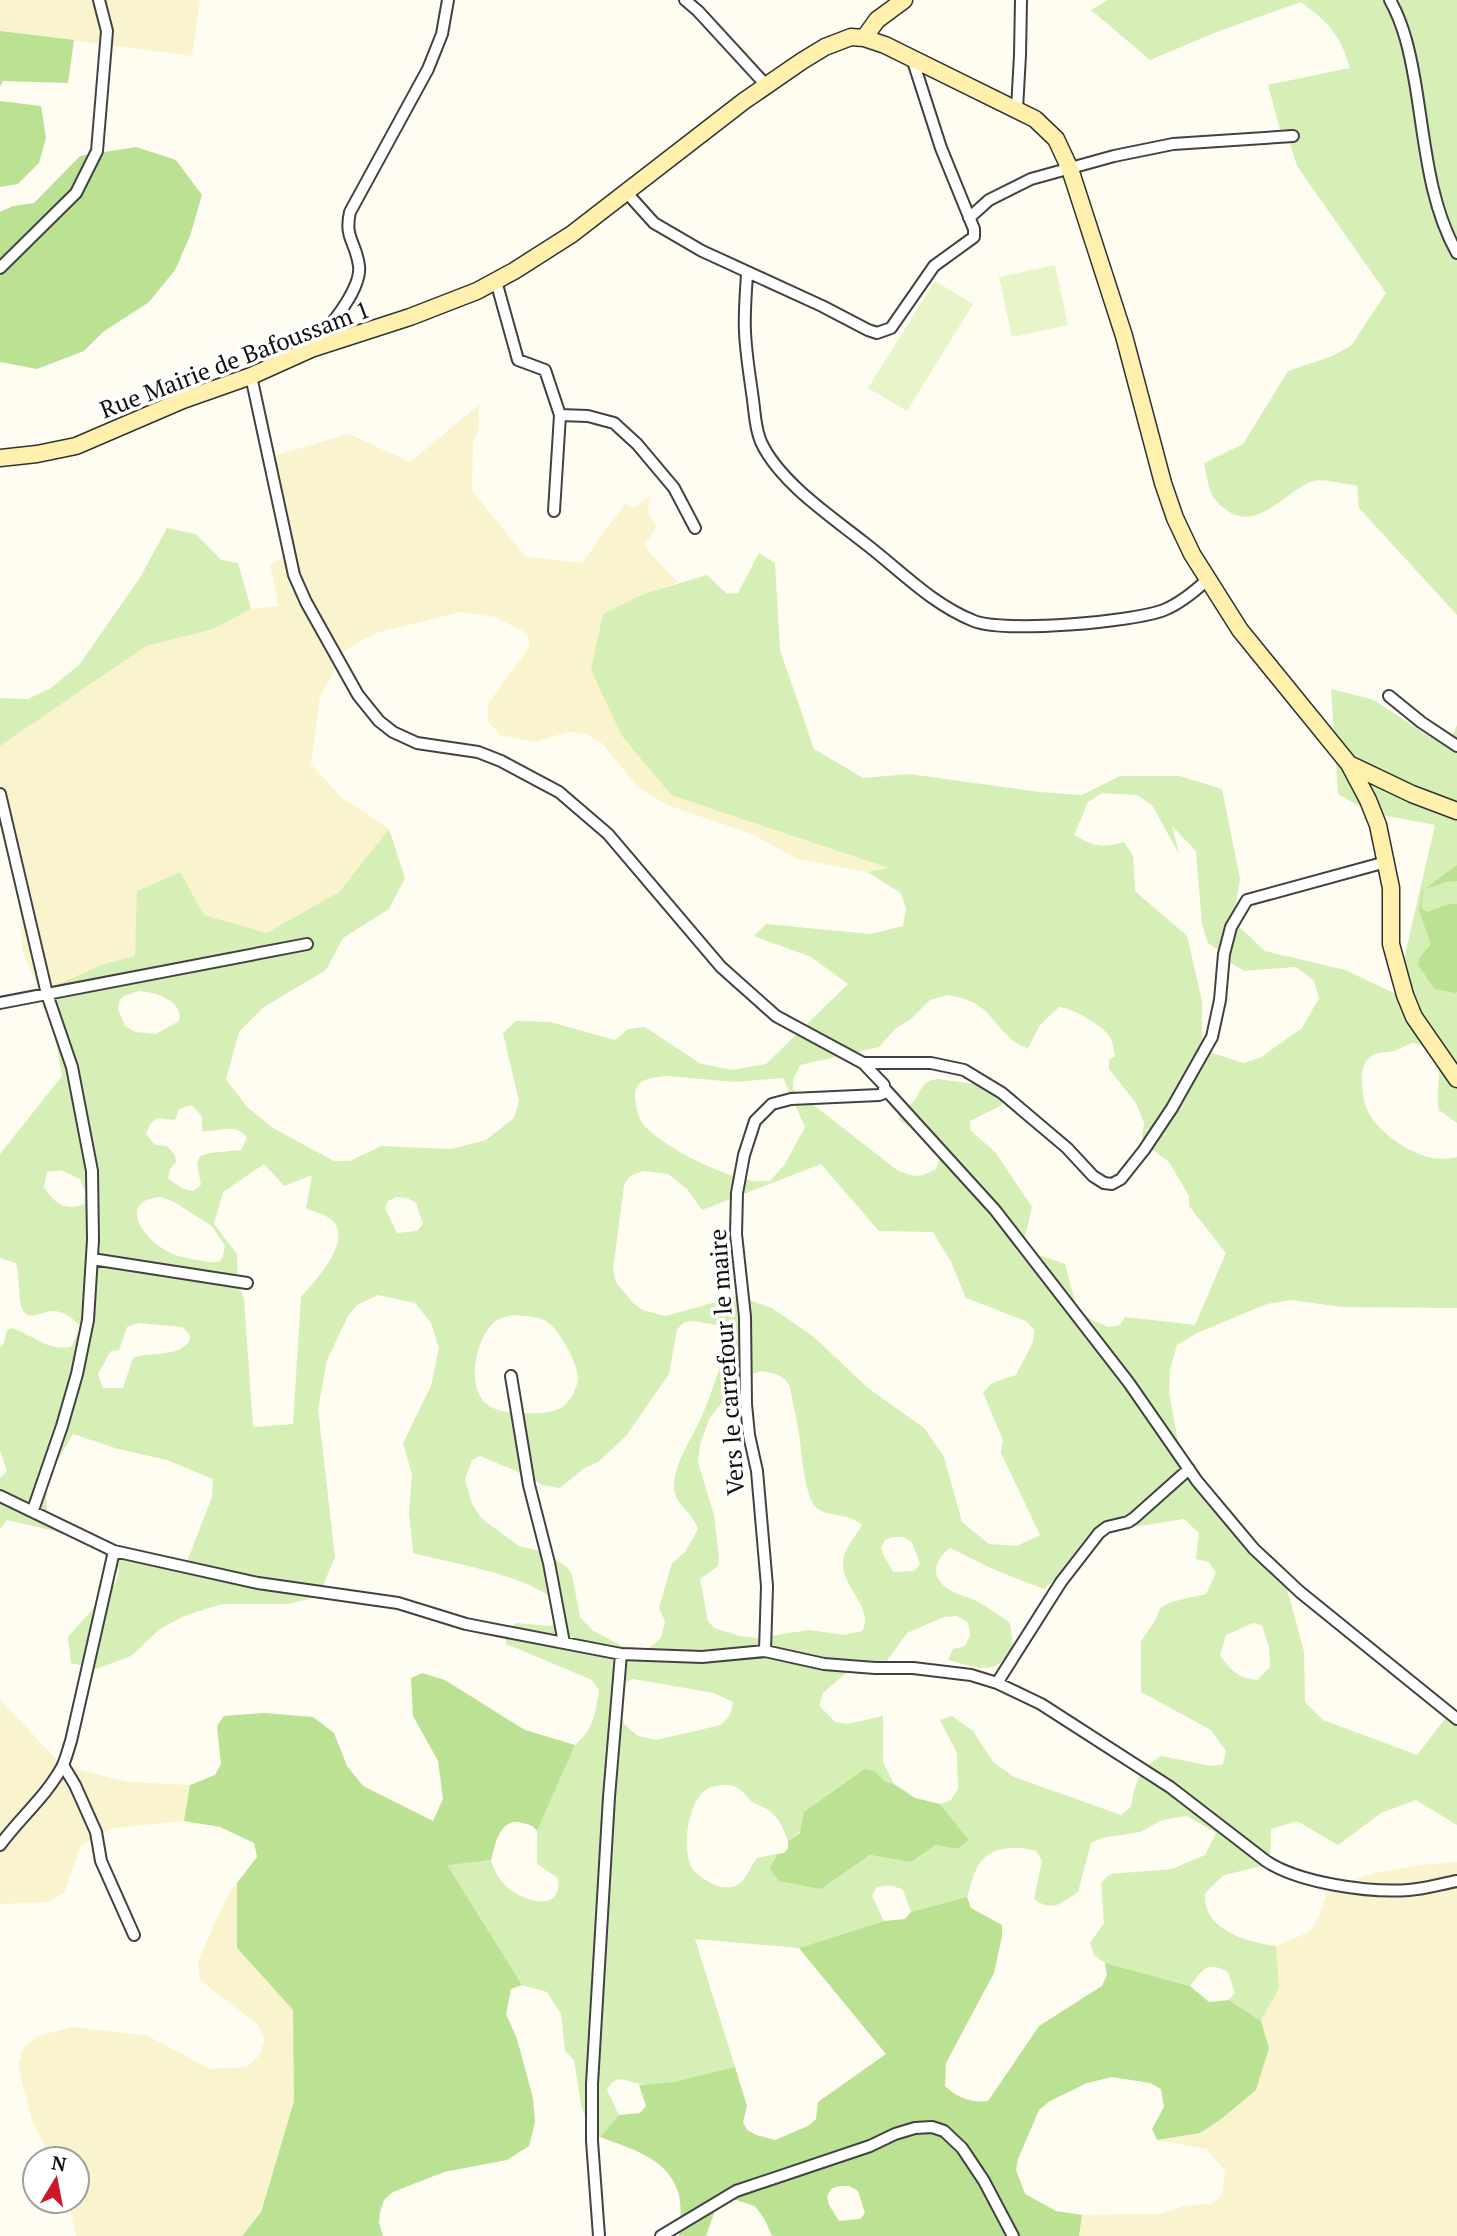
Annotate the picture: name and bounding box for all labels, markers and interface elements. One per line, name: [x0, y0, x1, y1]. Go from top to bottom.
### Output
street label: Rue Mairie de Bafoussam 1: [95, 293, 374, 425]
street label: Vers le carrefour le maire: [701, 1228, 751, 1496]
north arrow: [21, 2145, 91, 2215]
text: N: [50, 2149, 69, 2176]

